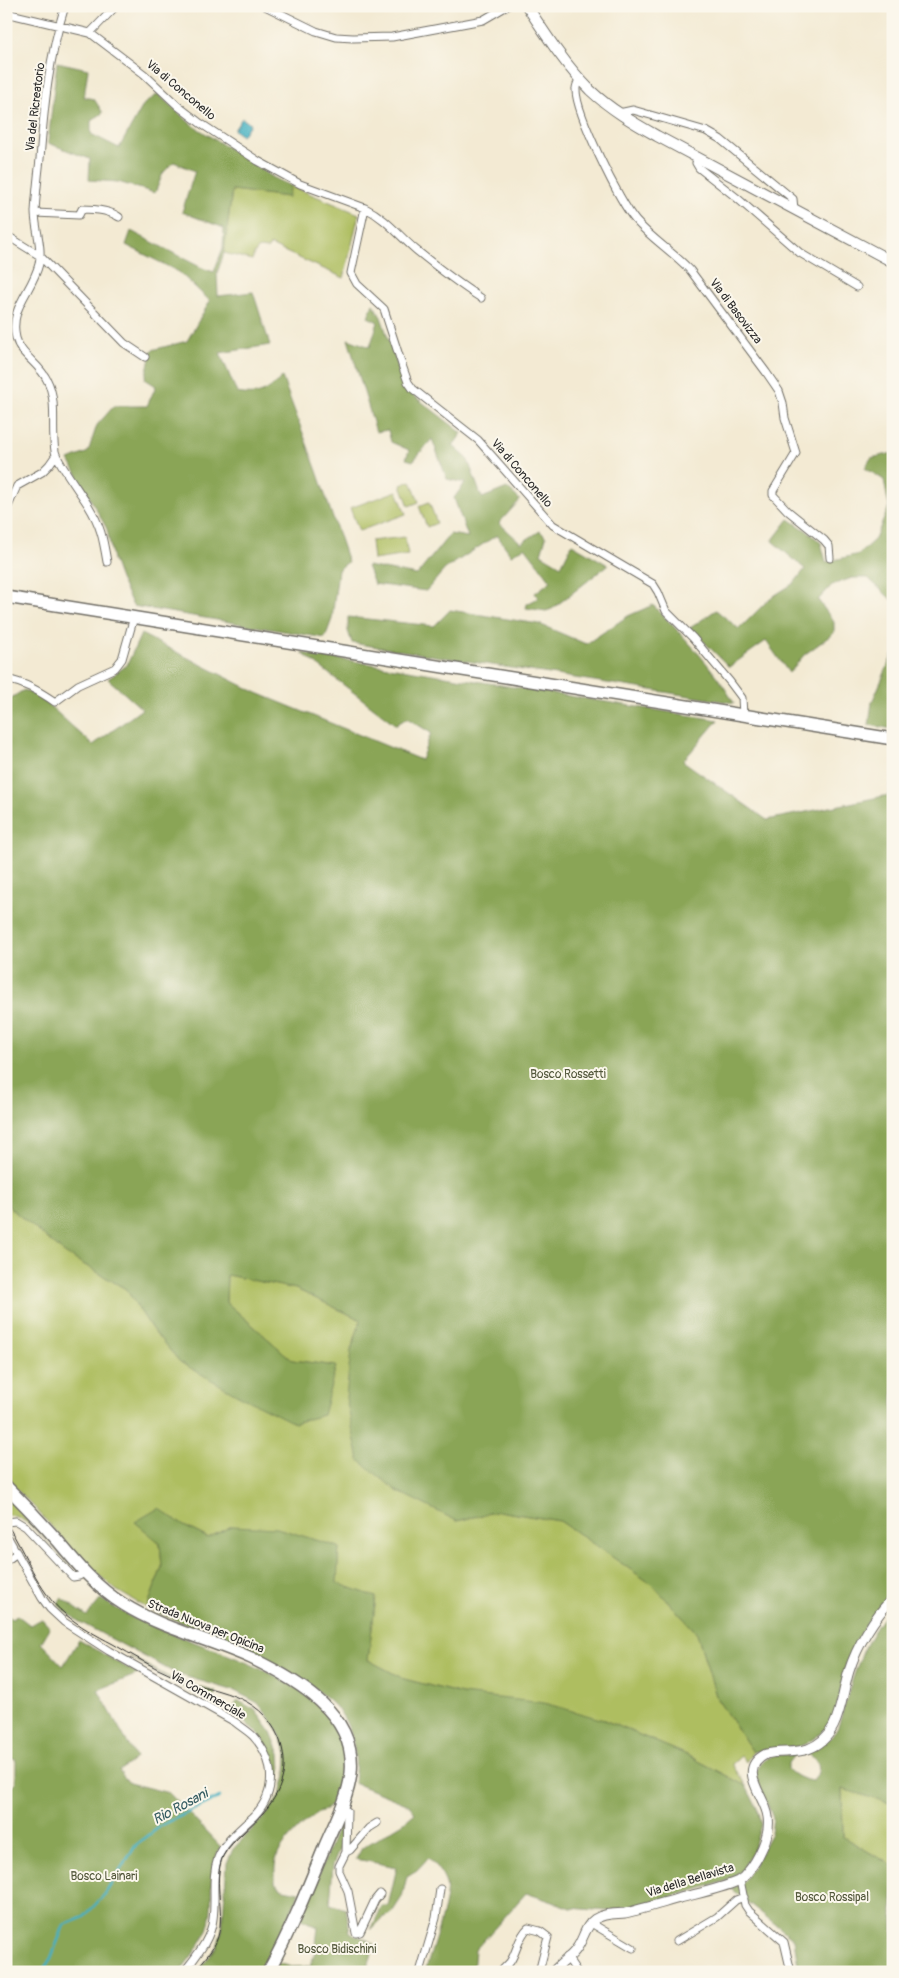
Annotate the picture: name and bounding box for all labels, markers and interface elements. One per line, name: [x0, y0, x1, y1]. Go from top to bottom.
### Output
street label: Via di Conconello: [143, 57, 219, 124]
street label: Via del Ricreatorio: [23, 61, 48, 152]
street label: Via di Basovizza: [706, 276, 765, 347]
street label: Via di Conconello: [488, 436, 556, 511]
park label: Bosco Rossetti: [530, 1067, 606, 1082]
street label: Strada Nuova per Opicina: [145, 1596, 267, 1657]
street label: Via Commerciale: [167, 1668, 248, 1723]
water label: Rio Rosani: [150, 1784, 213, 1828]
street label: Via della Bellavista: [645, 1860, 736, 1901]
park label: Bosco Lainari: [71, 1869, 137, 1884]
park label: Bosco Rossipal: [795, 1890, 869, 1905]
park label: Bosco Bidischini: [298, 1942, 376, 1957]

